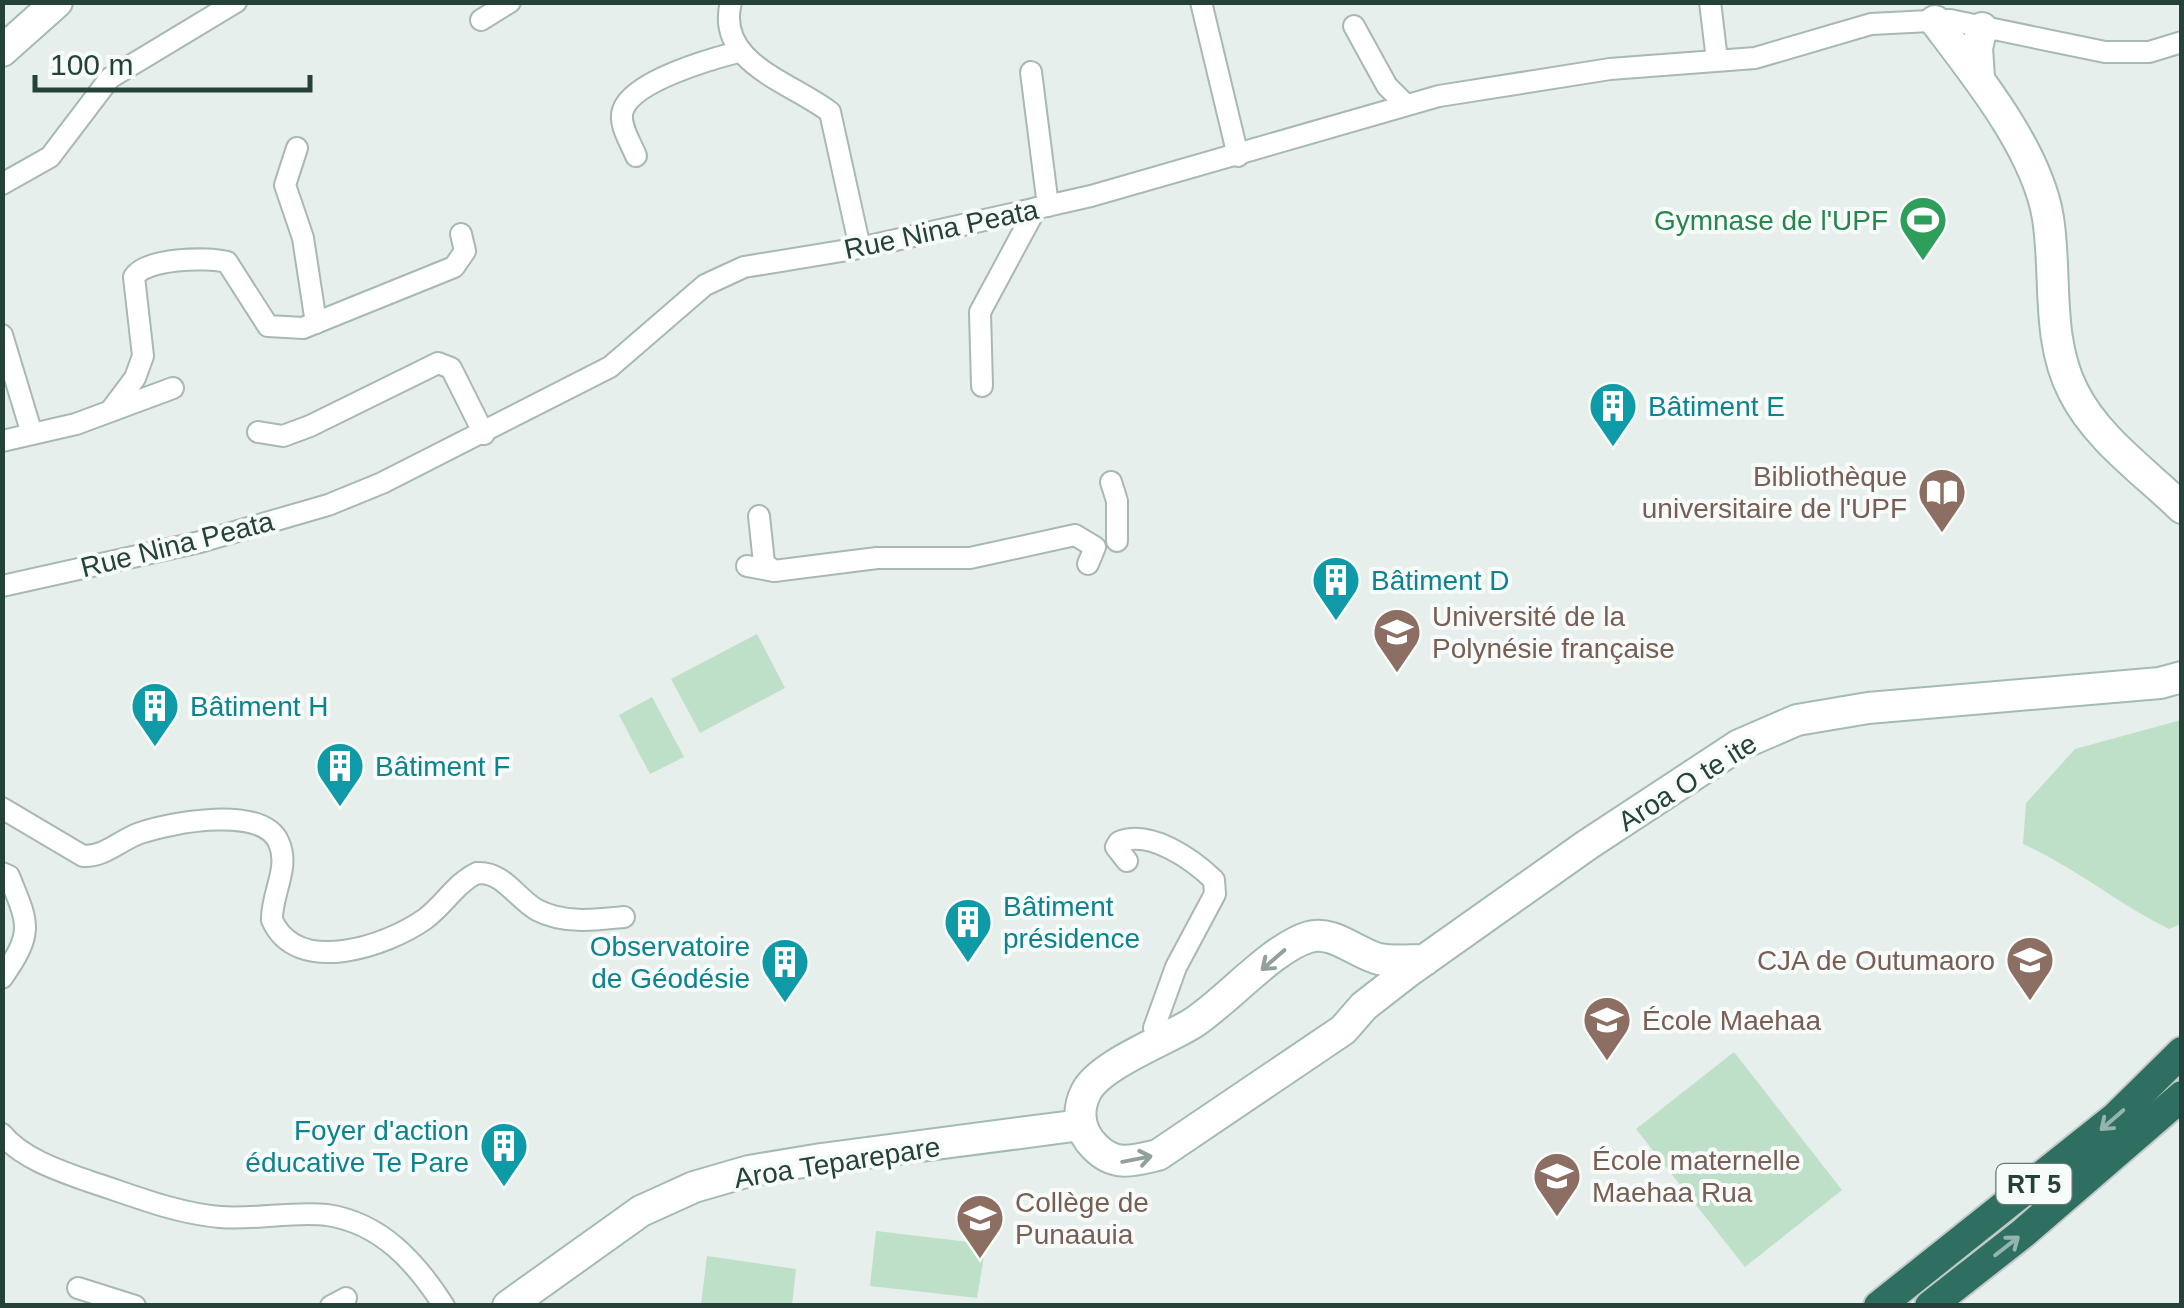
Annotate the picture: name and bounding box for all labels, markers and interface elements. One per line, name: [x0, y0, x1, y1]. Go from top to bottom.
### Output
scale bar: [35, 30, 310, 92]
text: 100 m: [50, 48, 133, 81]
street label: Rue Nina Peata: [841, 194, 1041, 265]
sports icon: Gymnase de l'UPF: [1897, 194, 1949, 262]
place label: Gymnase de l'UPF: [1654, 205, 1888, 236]
building icon: Bâtiment E: [1587, 380, 1639, 448]
place label: Bâtiment E: [1648, 391, 1785, 422]
place label: Bibliothèque universitaire de l'UPF: [1642, 461, 1907, 524]
library icon: Bibliothèque universitaire de l'UPF: [1916, 466, 1968, 534]
street label: Rue Nina Peata: [77, 505, 277, 583]
building icon: Bâtiment D: [1310, 554, 1362, 622]
place label: Bâtiment D: [1371, 565, 1510, 596]
place label: Université de la Polynésie française: [1432, 601, 1675, 664]
school or university icon: Université de la Polynésie française: [1371, 606, 1423, 674]
building icon: Bâtiment H: [129, 680, 181, 748]
place label: Bâtiment H: [190, 691, 329, 722]
street label: Aroa O te ite: [1612, 728, 1762, 837]
building icon: Bâtiment F: [314, 740, 366, 808]
place label: Bâtiment F: [375, 751, 510, 782]
place label: Bâtiment présidence: [1003, 891, 1140, 954]
building icon: Bâtiment présidence: [942, 896, 994, 964]
place label: Observatoire de Géodésie: [590, 931, 750, 994]
school or university icon: CJA de Outumaoro: [2004, 934, 2056, 1002]
building icon: Observatoire de Géodésie: [759, 936, 811, 1004]
place label: CJA de Outumaoro: [1757, 945, 1995, 976]
one-way arrow: [1261, 948, 1286, 971]
school or university icon: École Maehaa: [1581, 994, 1633, 1062]
place label: École Maehaa: [1642, 1005, 1821, 1036]
one-way arrow: [2099, 1108, 2125, 1130]
place label: Foyer d'action éducative Te Pare: [245, 1115, 469, 1178]
building icon: Foyer d'action éducative Te Pare: [478, 1120, 530, 1188]
street label: Aroa Teparepare: [732, 1131, 942, 1194]
place label: École maternelle Maehaa Rua: [1592, 1145, 1801, 1208]
one-way arrow: [1120, 1149, 1153, 1168]
school or university icon: École maternelle Maehaa Rua: [1531, 1150, 1583, 1218]
road number: RT 5: [1996, 1164, 2072, 1204]
place label: Collège de Punaauia: [1015, 1187, 1149, 1250]
school or university icon: Collège de Punaauia: [954, 1192, 1006, 1260]
one-way arrow: [1993, 1235, 2019, 1257]

